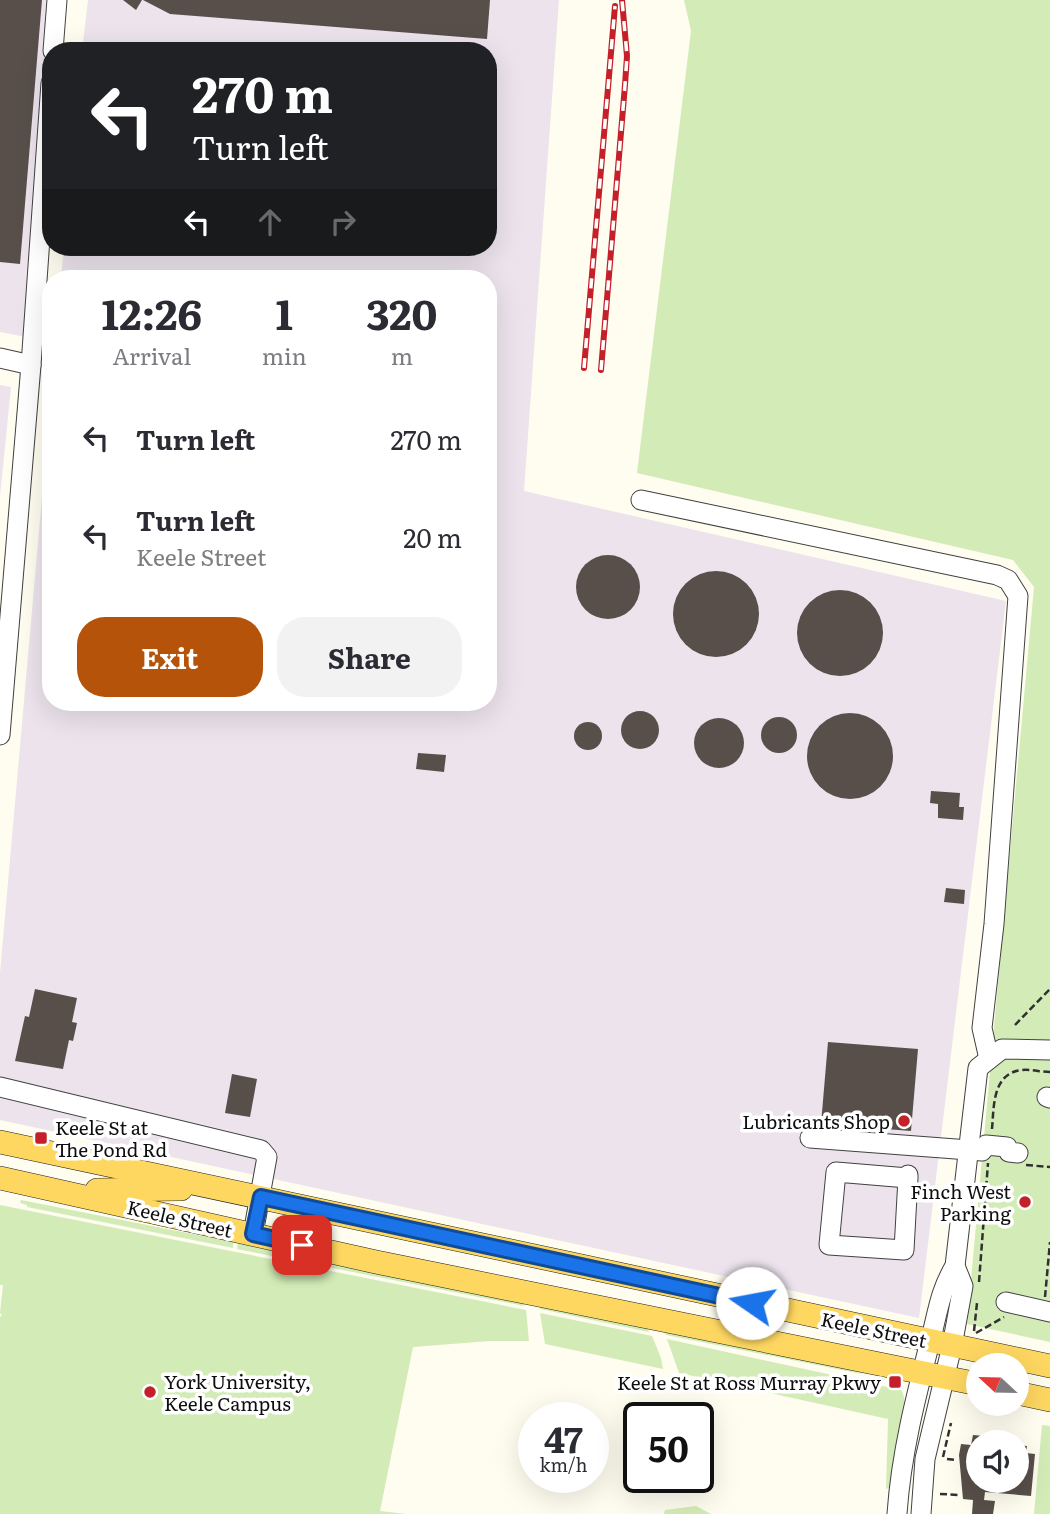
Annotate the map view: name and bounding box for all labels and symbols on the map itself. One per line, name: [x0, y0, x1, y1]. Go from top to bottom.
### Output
place label: Lubricants Shop: [742, 1107, 890, 1135]
place label: Keele St at The Pond Rd: [55, 1113, 167, 1163]
marker: Lubricants Shop: [896, 1113, 912, 1129]
marker: Keele St at The Pond Rd: [33, 1130, 49, 1146]
place label: Finch West Parking: [910, 1177, 1011, 1227]
street label: Keele Street: [124, 1192, 236, 1244]
marker: Finch West Parking: [1017, 1194, 1033, 1210]
pin: [272, 1215, 332, 1275]
position arrow: [715, 1266, 789, 1340]
street label: Keele Street: [818, 1304, 930, 1354]
north arrow: [966, 1353, 1029, 1416]
place label: York University, Keele Campus: [164, 1367, 311, 1417]
place label: Keele St at Ross Murray Pkwy: [617, 1368, 881, 1396]
marker: Keele St at Ross Murray Pkwy: [887, 1374, 903, 1390]
marker: York University, Keele Campus: [142, 1384, 158, 1400]
speed limit sign: 50: [623, 1402, 714, 1493]

